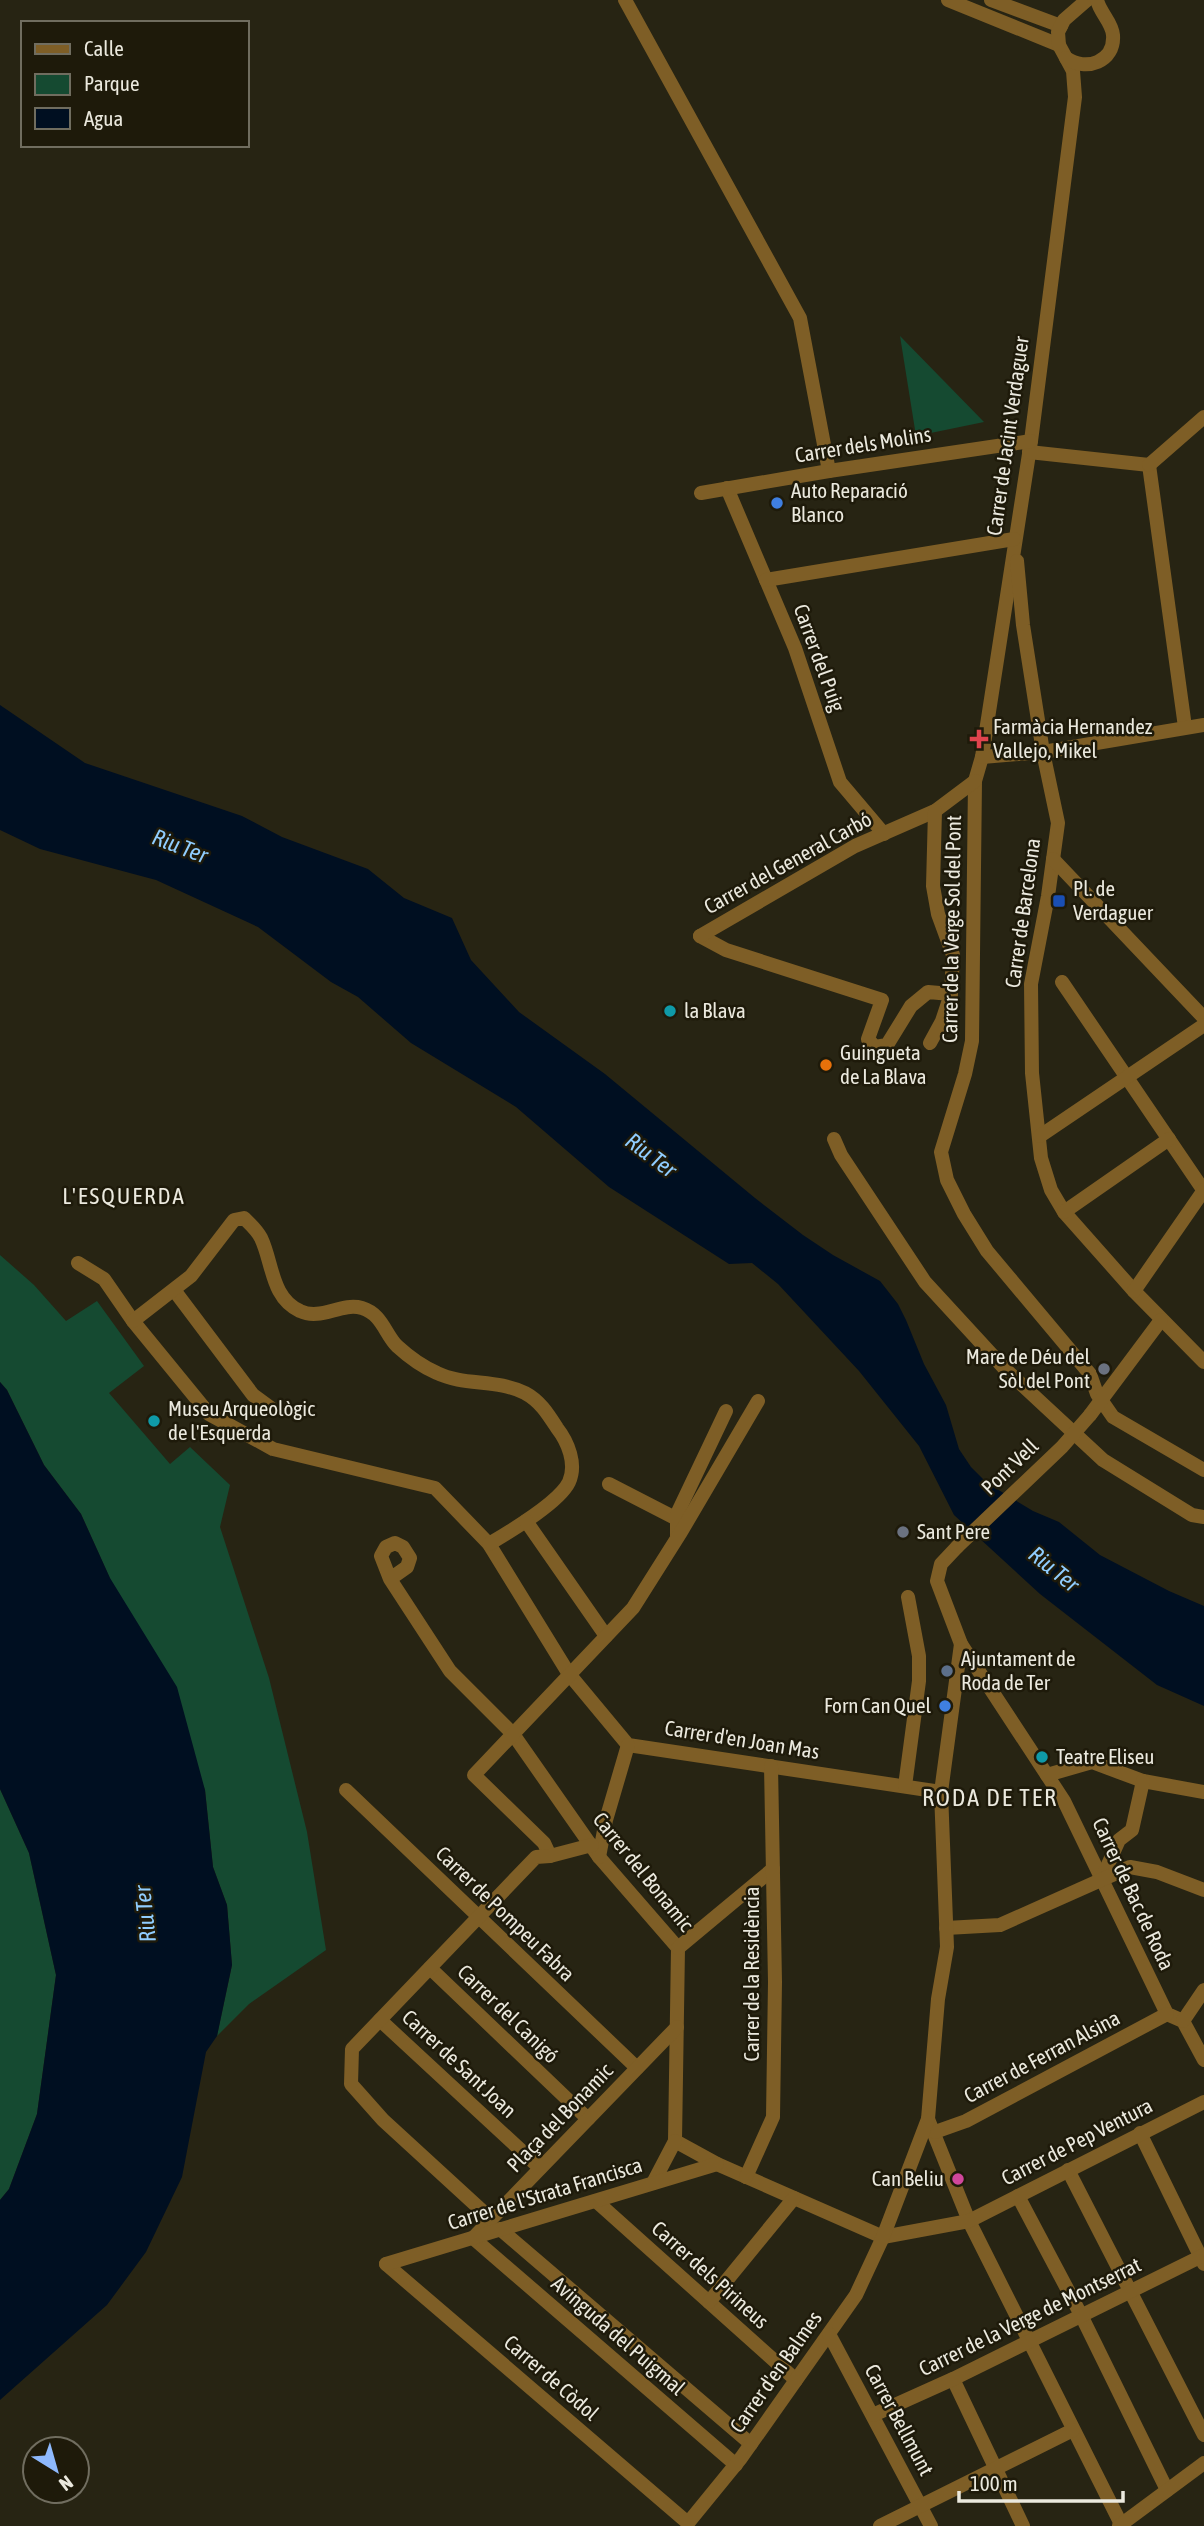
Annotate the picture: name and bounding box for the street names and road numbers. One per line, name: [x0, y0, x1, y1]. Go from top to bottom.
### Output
street label: Carrer de Jacint Verdaguer: [981, 334, 1033, 537]
street label: Carrer dels Molins: [793, 421, 933, 467]
street label: Carrer del Puig: [789, 601, 850, 715]
street label: Carrer del General Carbó: [700, 806, 875, 918]
street label: Carrer de la Verge Sol del Pont: [937, 815, 965, 1043]
street label: Carrer de Barcelona: [1000, 836, 1044, 989]
street label: Pont Vell: [976, 1433, 1043, 1499]
street label: Carrer d'en Joan Mas: [663, 1715, 821, 1763]
street label: Carrer del Bonamic: [589, 1807, 699, 1936]
street label: Carrer de Bac de Roda: [1088, 1814, 1180, 1974]
street label: Carrer de Pompeu Fabra: [431, 1841, 580, 1986]
street label: Carrer de la Residència: [739, 1886, 763, 2062]
street label: Carrer del Canigó: [453, 1959, 564, 2067]
street label: Carrer de Sant Joan: [398, 2004, 522, 2122]
street label: Carrer de Ferran Alsina: [960, 2005, 1124, 2107]
street label: Plaça del Bonamic: [502, 2058, 617, 2177]
street label: Carrer de Pep Ventura: [997, 2093, 1156, 2190]
street label: Carrer de l'Strata Francisca: [445, 2152, 645, 2234]
street label: Carrer dels Pirineus: [647, 2216, 774, 2333]
street label: Carrer de la Verge de Montserrat: [915, 2252, 1144, 2380]
street label: Avinguda del Puigmal: [547, 2271, 690, 2400]
street label: Carrer d'en Balmes: [724, 2306, 826, 2437]
street label: Carrer de Còdol: [500, 2330, 604, 2425]
street label: Carrer Bellmunt: [861, 2360, 939, 2479]

